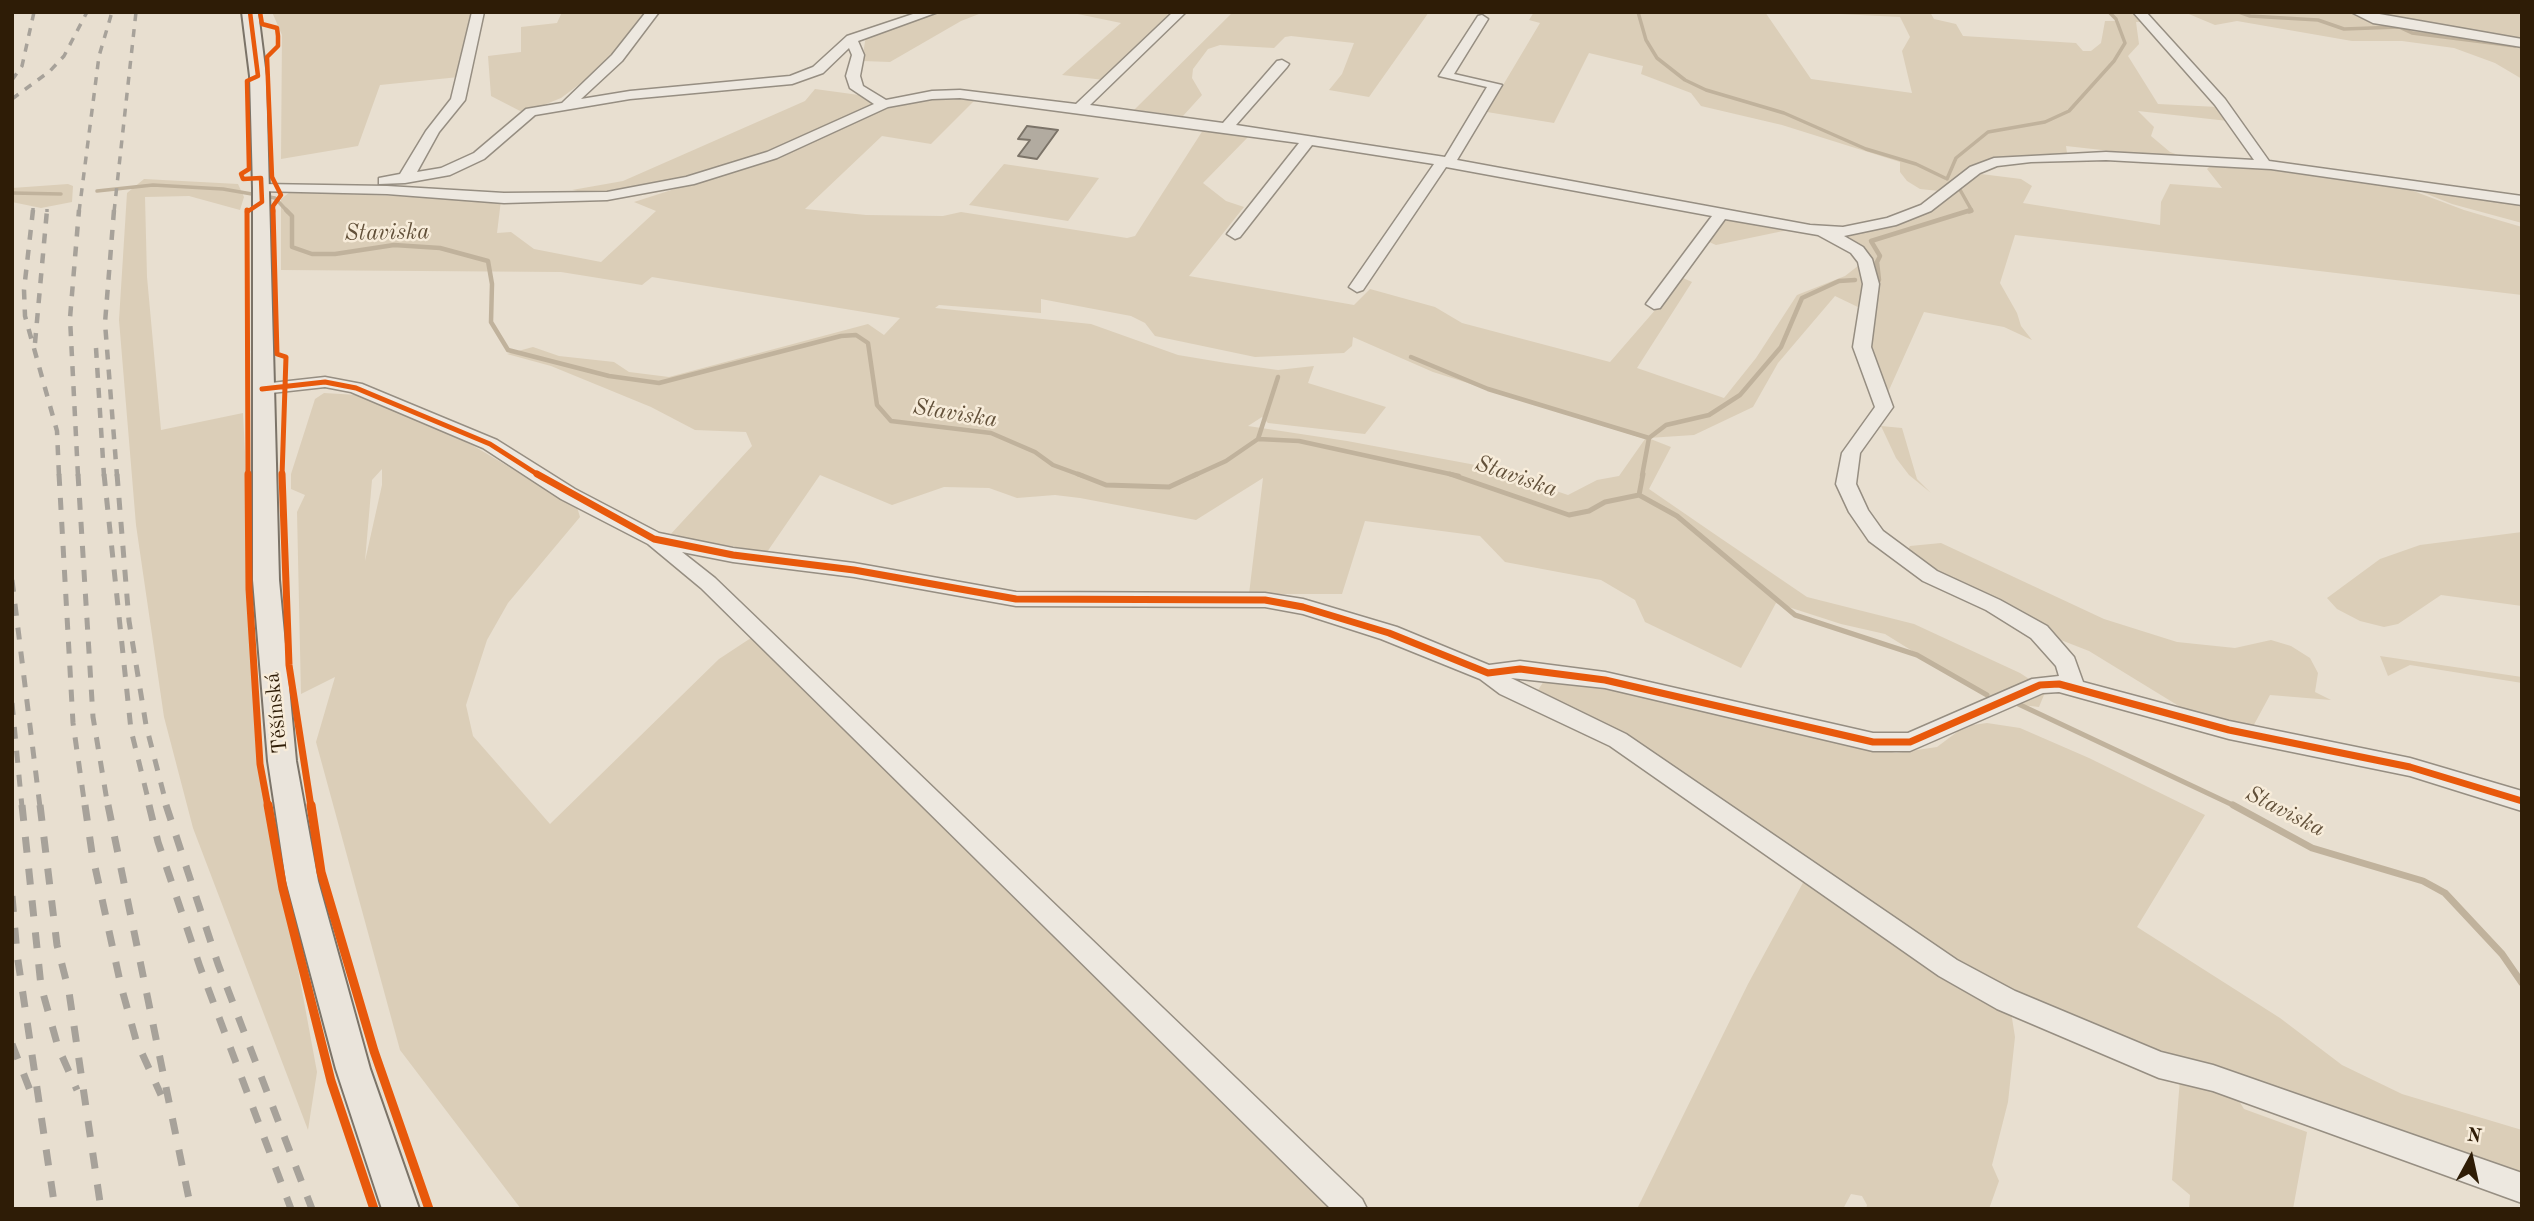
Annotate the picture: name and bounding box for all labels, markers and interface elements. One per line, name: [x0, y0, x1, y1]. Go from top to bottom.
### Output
water label: Staviska: [344, 218, 430, 248]
water label: Staviska: [911, 394, 999, 434]
water label: Staviska: [1471, 450, 1561, 504]
street label: Těšínská: [260, 671, 294, 755]
water label: Staviska: [2241, 780, 2329, 844]
north arrow: [2436, 1123, 2506, 1193]
text: N: [2465, 1126, 2483, 1147]

